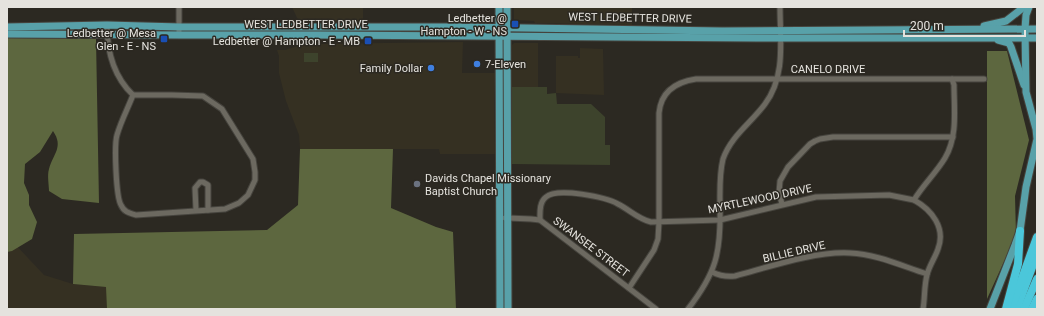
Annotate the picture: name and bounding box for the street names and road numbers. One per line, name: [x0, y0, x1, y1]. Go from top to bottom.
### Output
street label: WEST LEDBETTER DRIVE: [568, 10, 692, 26]
street label: WEST LEDBETTER DRIVE: [244, 18, 368, 31]
street label: CANELO DRIVE: [791, 63, 865, 76]
street label: MYRTLEWOOD DRIVE: [707, 182, 813, 216]
street label: SWANSEE STREET: [550, 214, 632, 280]
street label: BILLIE DRIVE: [761, 238, 827, 266]

